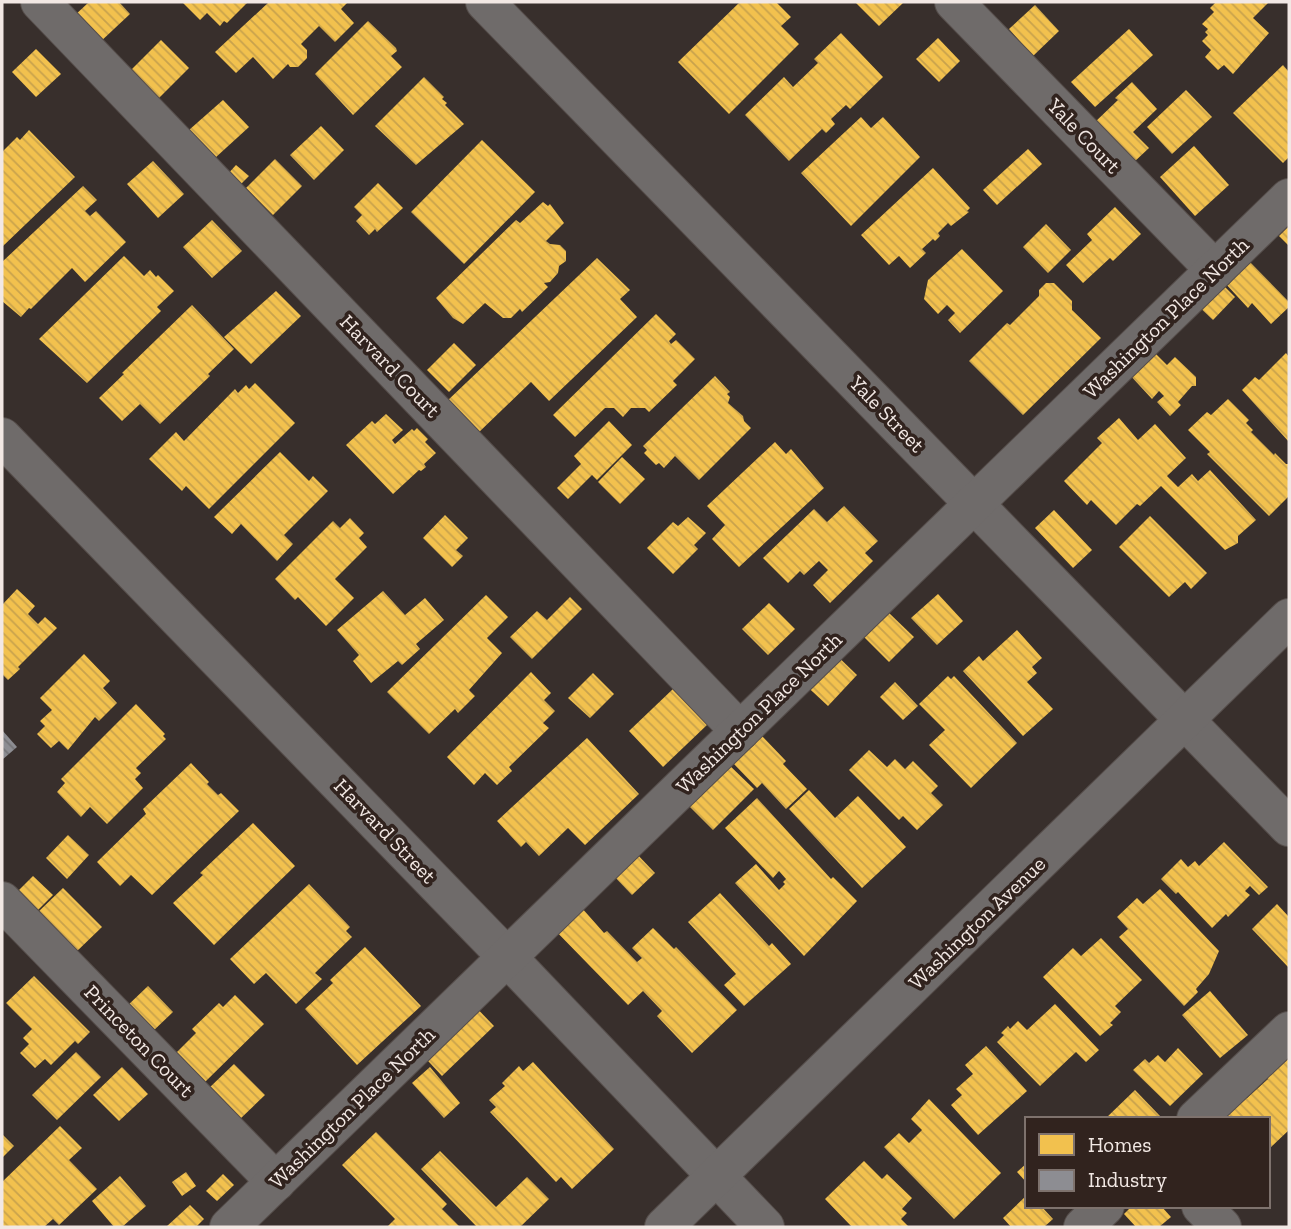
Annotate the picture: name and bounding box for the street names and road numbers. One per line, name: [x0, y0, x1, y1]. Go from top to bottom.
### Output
street label: Yale Court: [1042, 92, 1126, 178]
street label: Washington Place North: [1078, 232, 1254, 403]
street label: Harvard Court: [335, 309, 446, 422]
street label: Yale Street: [844, 369, 930, 457]
street label: Washington Place North: [671, 627, 847, 798]
street label: Harvard Street: [329, 773, 442, 888]
street label: Washington Avenue: [903, 851, 1050, 994]
street label: Princeton Court: [79, 979, 199, 1102]
street label: Washington Place North: [264, 1022, 440, 1193]

